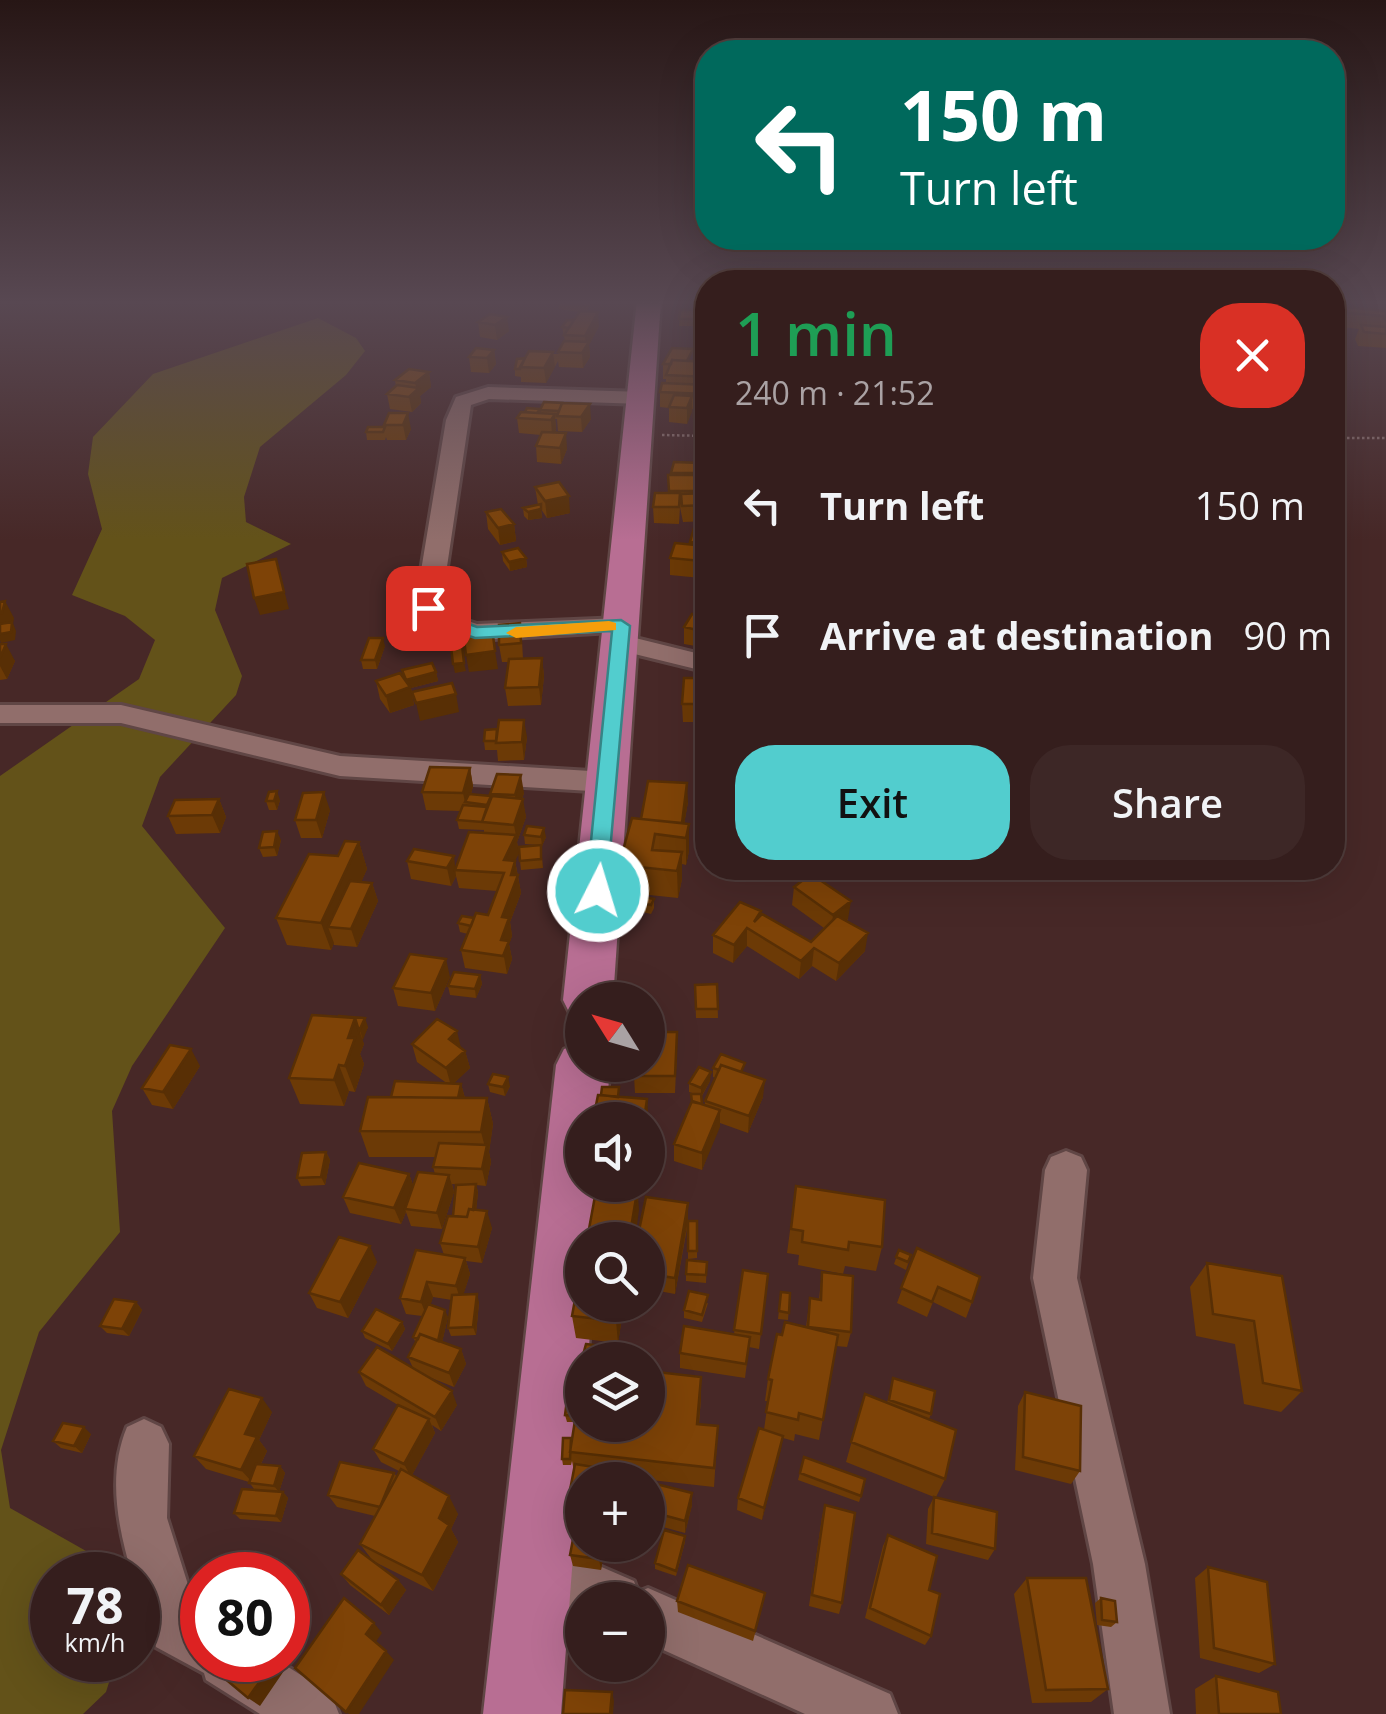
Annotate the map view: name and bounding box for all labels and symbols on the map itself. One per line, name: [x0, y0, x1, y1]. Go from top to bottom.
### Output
pin: [386, 566, 471, 651]
position arrow: [546, 839, 650, 943]
north arrow: [565, 982, 665, 1082]
speed limit sign: 80: [180, 1552, 310, 1682]

